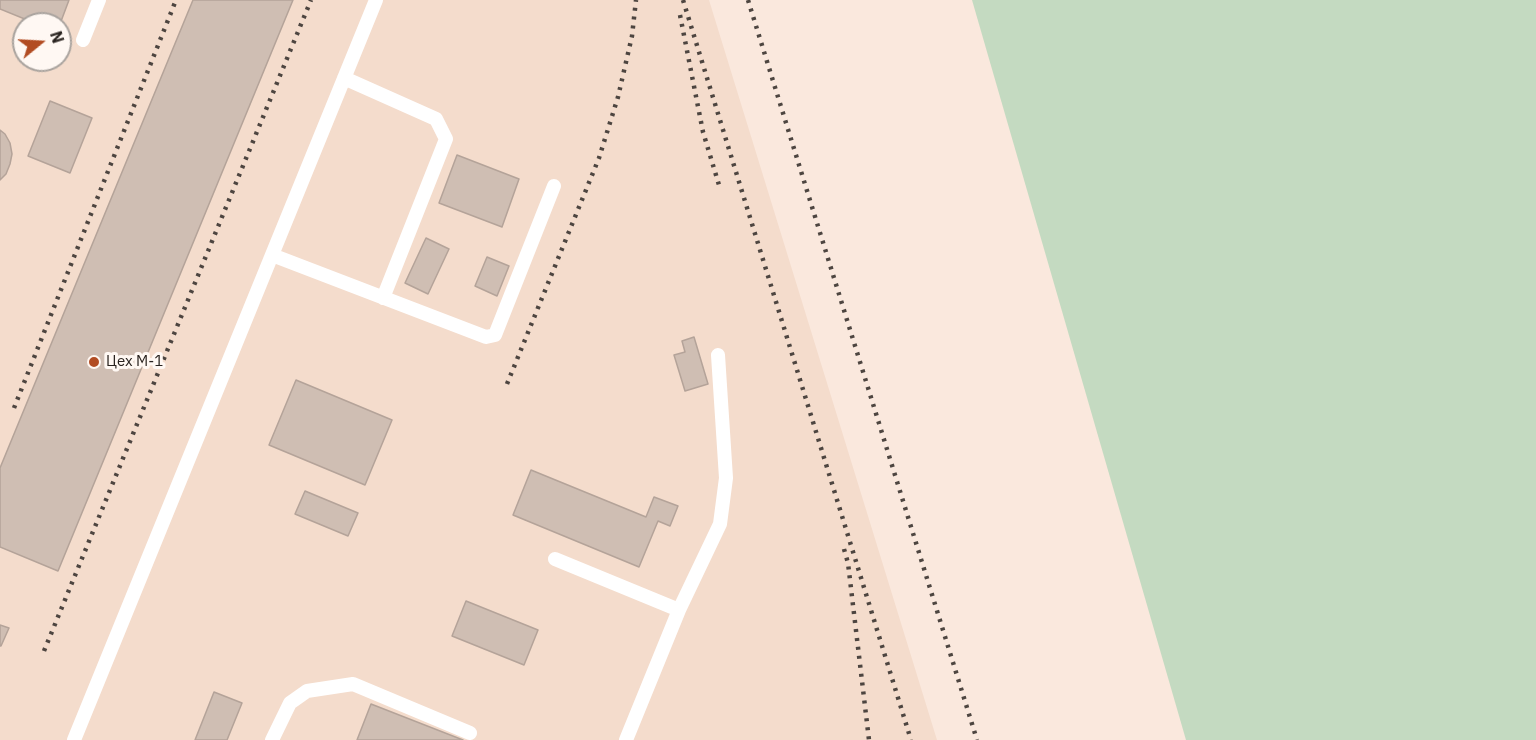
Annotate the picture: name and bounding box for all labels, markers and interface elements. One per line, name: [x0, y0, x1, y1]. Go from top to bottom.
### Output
north arrow: [12, 12, 72, 72]
text: N: [46, 28, 69, 46]
place label: Цех М-1: [106, 353, 163, 371]
marker: Цех М-1: [87, 355, 101, 369]

